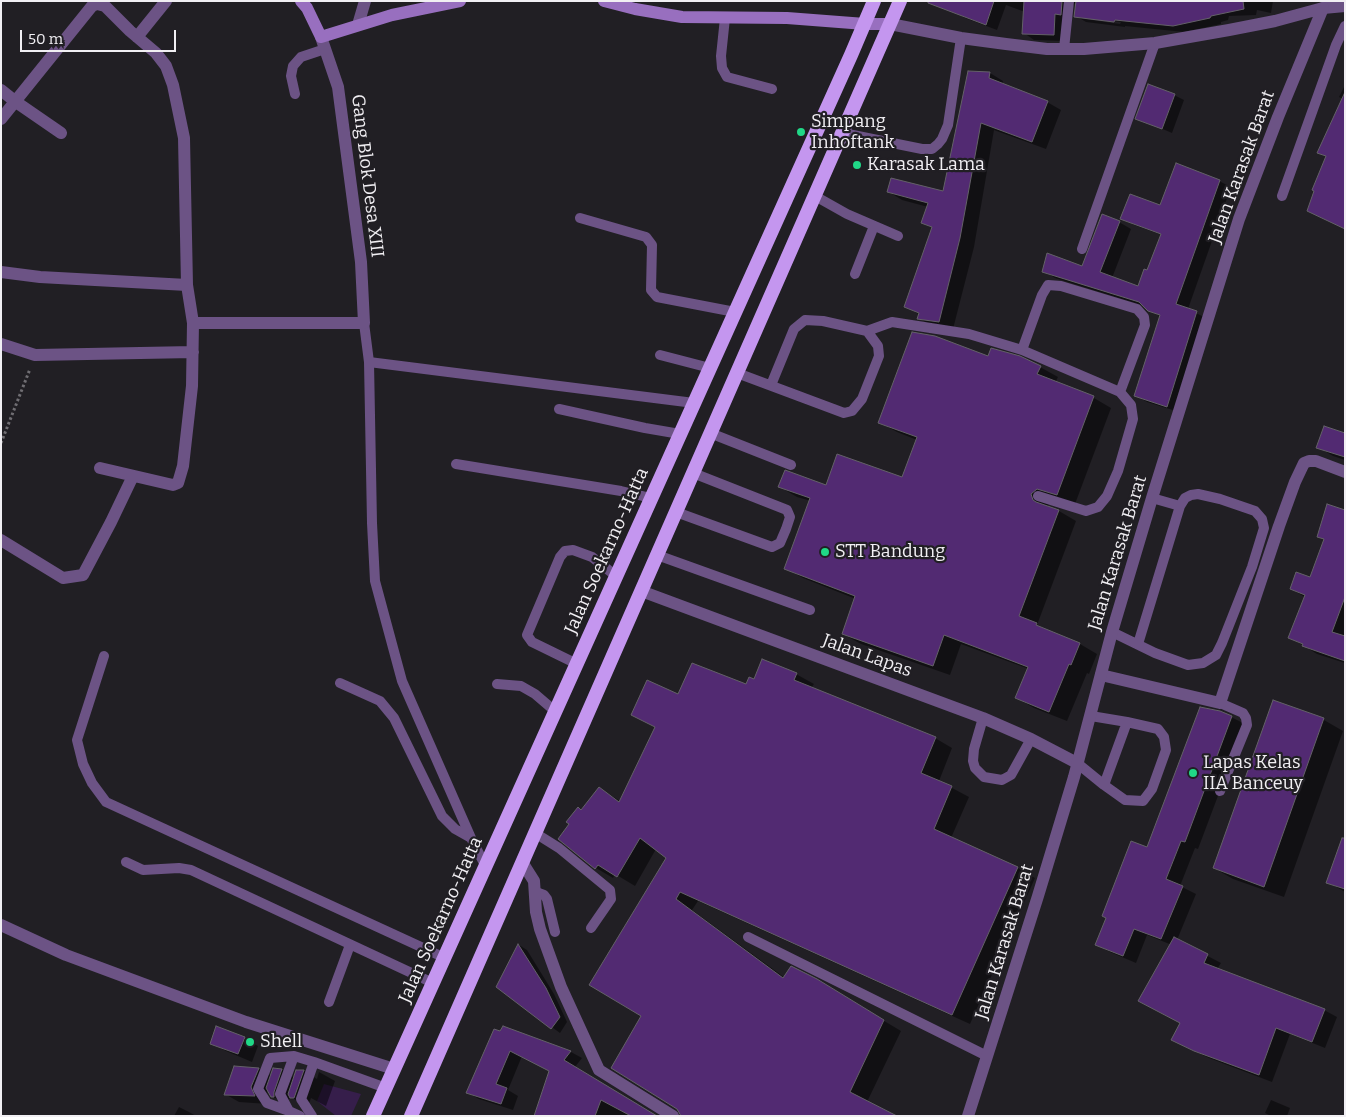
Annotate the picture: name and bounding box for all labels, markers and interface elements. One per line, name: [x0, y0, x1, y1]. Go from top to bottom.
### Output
scale bar: [22, 20, 179, 52]
text: 50 m: [28, 30, 63, 48]
street label: Jalan Karasak Barat: [1204, 88, 1280, 246]
street label: Gang Blok Desa XIII: [346, 93, 388, 259]
place label: Simpang Inhoftank: [811, 111, 895, 154]
marker: Simpang Inhoftank: [795, 126, 807, 138]
place label: Karasak Lama: [867, 154, 985, 176]
marker: Karasak Lama: [851, 159, 863, 171]
street label: Jalan Soekarno-Hatta: [561, 464, 653, 638]
street label: Jalan Karasak Barat: [1084, 473, 1152, 633]
place label: STT Bandung: [835, 541, 945, 563]
marker: STT Bandung: [819, 546, 831, 558]
street label: Jalan Lapas: [819, 630, 915, 682]
place label: Lapas Kelas IIA Banceuy: [1203, 752, 1303, 794]
marker: Lapas Kelas IIA Banceuy: [1187, 767, 1199, 779]
street label: Jalan Soekarno-Hatta: [395, 833, 487, 1007]
street label: Jalan Karasak Barat: [971, 862, 1039, 1022]
place label: Shell: [260, 1031, 302, 1053]
marker: Shell: [244, 1036, 256, 1048]

